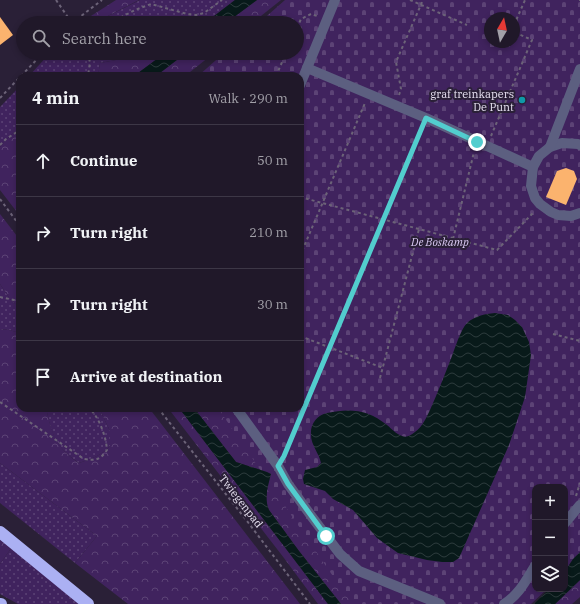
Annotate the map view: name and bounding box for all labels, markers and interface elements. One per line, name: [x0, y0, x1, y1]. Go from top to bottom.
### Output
north arrow: [484, 12, 520, 48]
search box: [16, 16, 304, 60]
icon: search: [30, 27, 52, 49]
text: Search here: [62, 29, 147, 48]
text: 4 min: [32, 87, 80, 109]
place label: graf treinkapers De Punt: [430, 87, 514, 114]
text: Walk · 290 m: [209, 90, 288, 107]
marker: graf treinkapers De Punt: [517, 95, 527, 105]
route end: [468, 133, 486, 151]
icon: ahead: [32, 150, 54, 172]
text: Continue: [70, 151, 137, 170]
text: 50 m: [257, 152, 288, 169]
icon: right: [32, 222, 54, 244]
text: Turn right: [70, 223, 148, 242]
text: 210 m: [249, 224, 288, 241]
park label: De Boskamp: [410, 235, 469, 249]
icon: right: [32, 294, 54, 316]
text: Turn right: [70, 295, 148, 314]
text: 30 m: [257, 296, 288, 313]
icon: arrive: [32, 366, 54, 388]
text: Arrive at destination: [70, 367, 222, 386]
street label: Twiegenpad: [216, 472, 266, 531]
map controls: [532, 484, 568, 592]
button: +: [532, 484, 568, 520]
button: −: [532, 520, 568, 556]
route start: [317, 527, 335, 545]
button: layers: [532, 556, 568, 592]

